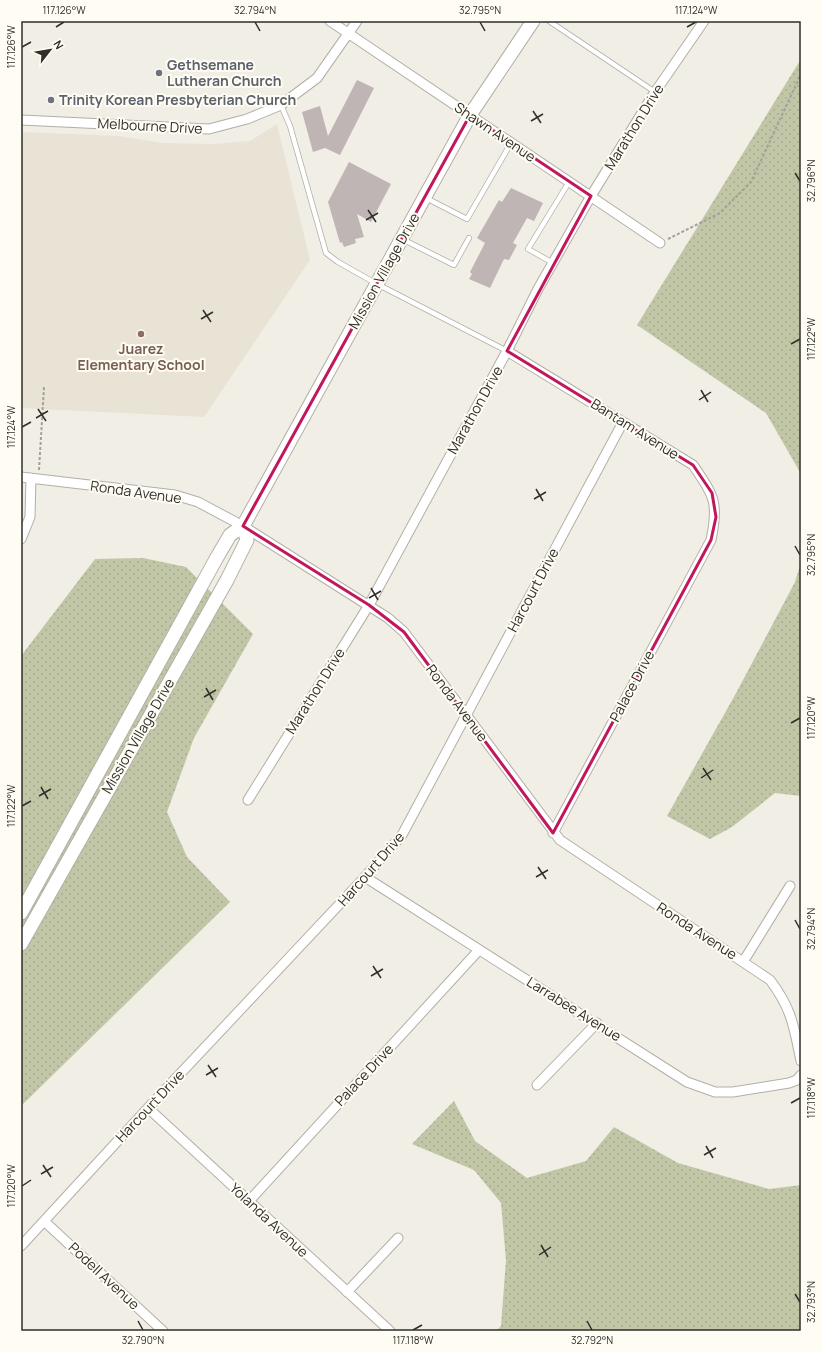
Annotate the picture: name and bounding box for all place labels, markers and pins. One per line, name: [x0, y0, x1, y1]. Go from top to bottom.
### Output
place label: Gethsemane Lutheran Church: [167, 55, 282, 90]
marker: Gethsemane Lutheran Church: [154, 68, 164, 78]
place label: Trinity Korean Presbyterian Church: [59, 90, 296, 109]
marker: Trinity Korean Presbyterian Church: [46, 95, 56, 105]
marker: Juarez Elementary School: [136, 329, 146, 339]
place label: Juarez Elementary School: [77, 339, 205, 374]

